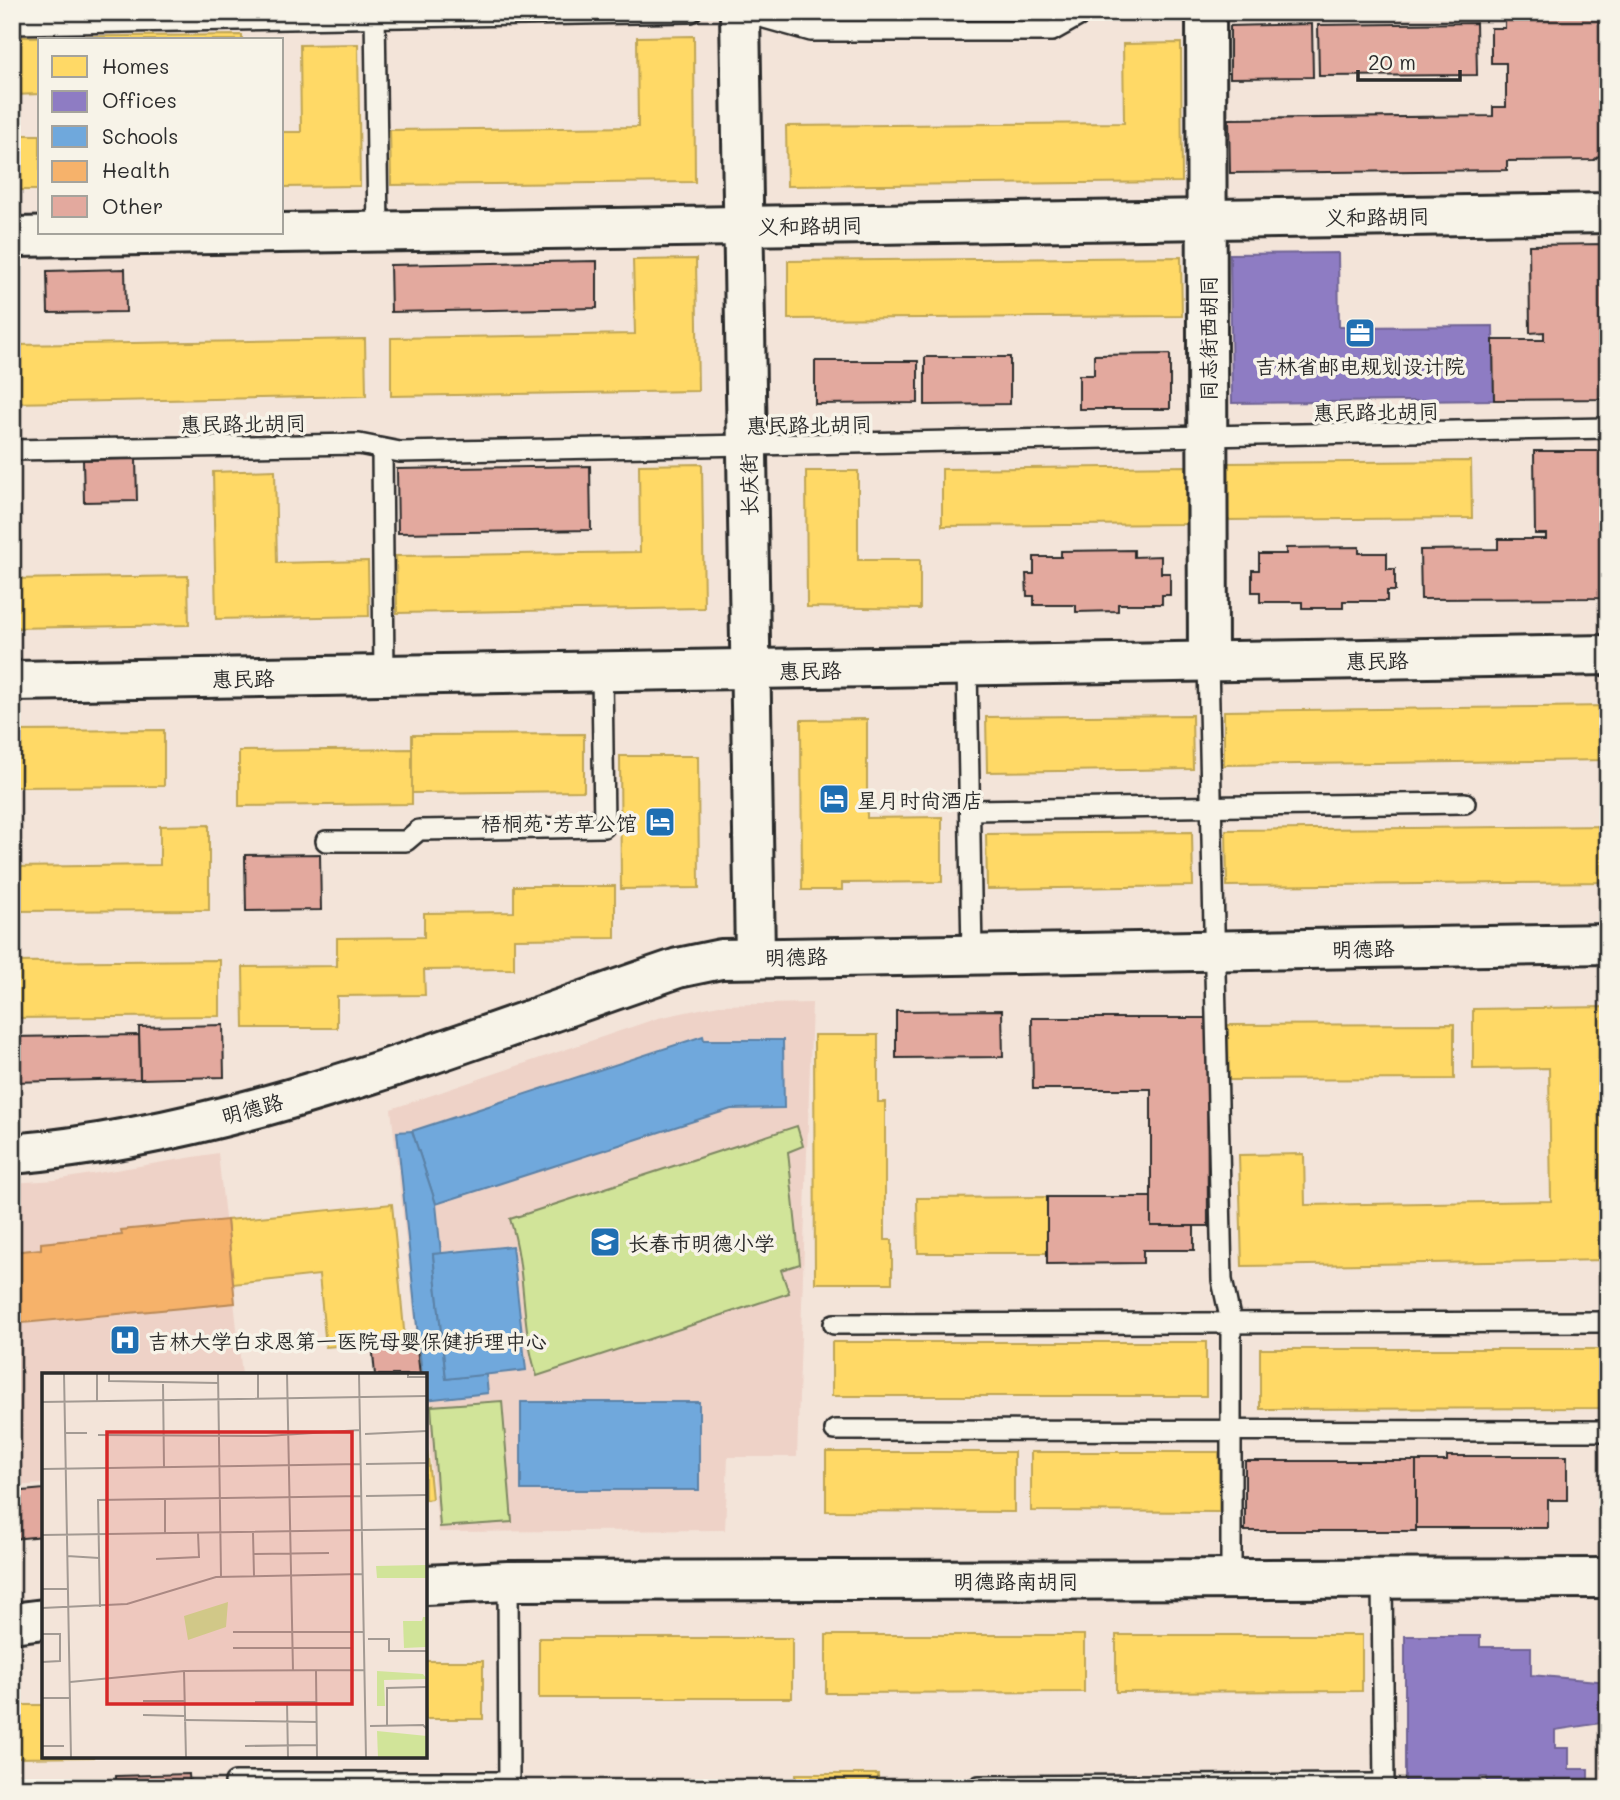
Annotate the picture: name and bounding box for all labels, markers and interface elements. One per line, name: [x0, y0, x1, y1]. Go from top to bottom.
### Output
legend: [38, 38, 284, 234]
scale bar: [1358, 38, 1459, 82]
text: 20 m: [1368, 48, 1416, 75]
text: Homes: [102, 52, 169, 79]
text: Offices: [102, 86, 177, 113]
text: Schools: [102, 122, 178, 149]
text: Health: [102, 156, 169, 183]
text: Other: [102, 192, 163, 219]
street label: 义和路胡同: [1324, 202, 1430, 230]
street label: 义和路胡同: [757, 211, 863, 239]
street label: 同志街西胡同: [1194, 275, 1221, 401]
office icon: 吉林省邮电规划设计院: [1343, 316, 1377, 350]
place label: 吉林省邮电规划设计院: [1255, 352, 1465, 379]
street label: 惠民路北胡同: [1313, 396, 1439, 426]
street label: 惠民路北胡同: [180, 408, 306, 438]
street label: 惠民路北胡同: [746, 409, 872, 439]
street label: 长庆街: [734, 453, 762, 517]
street label: 惠民路: [1345, 646, 1409, 674]
street label: 惠民路: [778, 656, 842, 684]
street label: 惠民路: [211, 664, 275, 692]
hotel icon: 星月时尚酒店: [817, 782, 851, 816]
place label: 星月时尚酒店: [857, 786, 983, 813]
hotel icon: 梧桐苑·芳草公馆: [643, 805, 677, 839]
place label: 梧桐苑·芳草公馆: [481, 809, 637, 836]
street label: 明德路: [1331, 934, 1395, 962]
street label: 明德路: [764, 942, 828, 970]
street label: 明德路: [218, 1087, 286, 1129]
school or university icon: 长春市明德小学: [588, 1225, 622, 1259]
place label: 长春市明德小学: [628, 1229, 775, 1256]
hospital icon: 吉林大学白求恩第一医院母婴保健护理中心: [108, 1323, 142, 1357]
place label: 吉林大学白求恩第一医院母婴保健护理中心: [148, 1327, 547, 1354]
inset map: [42, 1373, 427, 1758]
street label: 明德路南胡同: [953, 1567, 1079, 1594]

